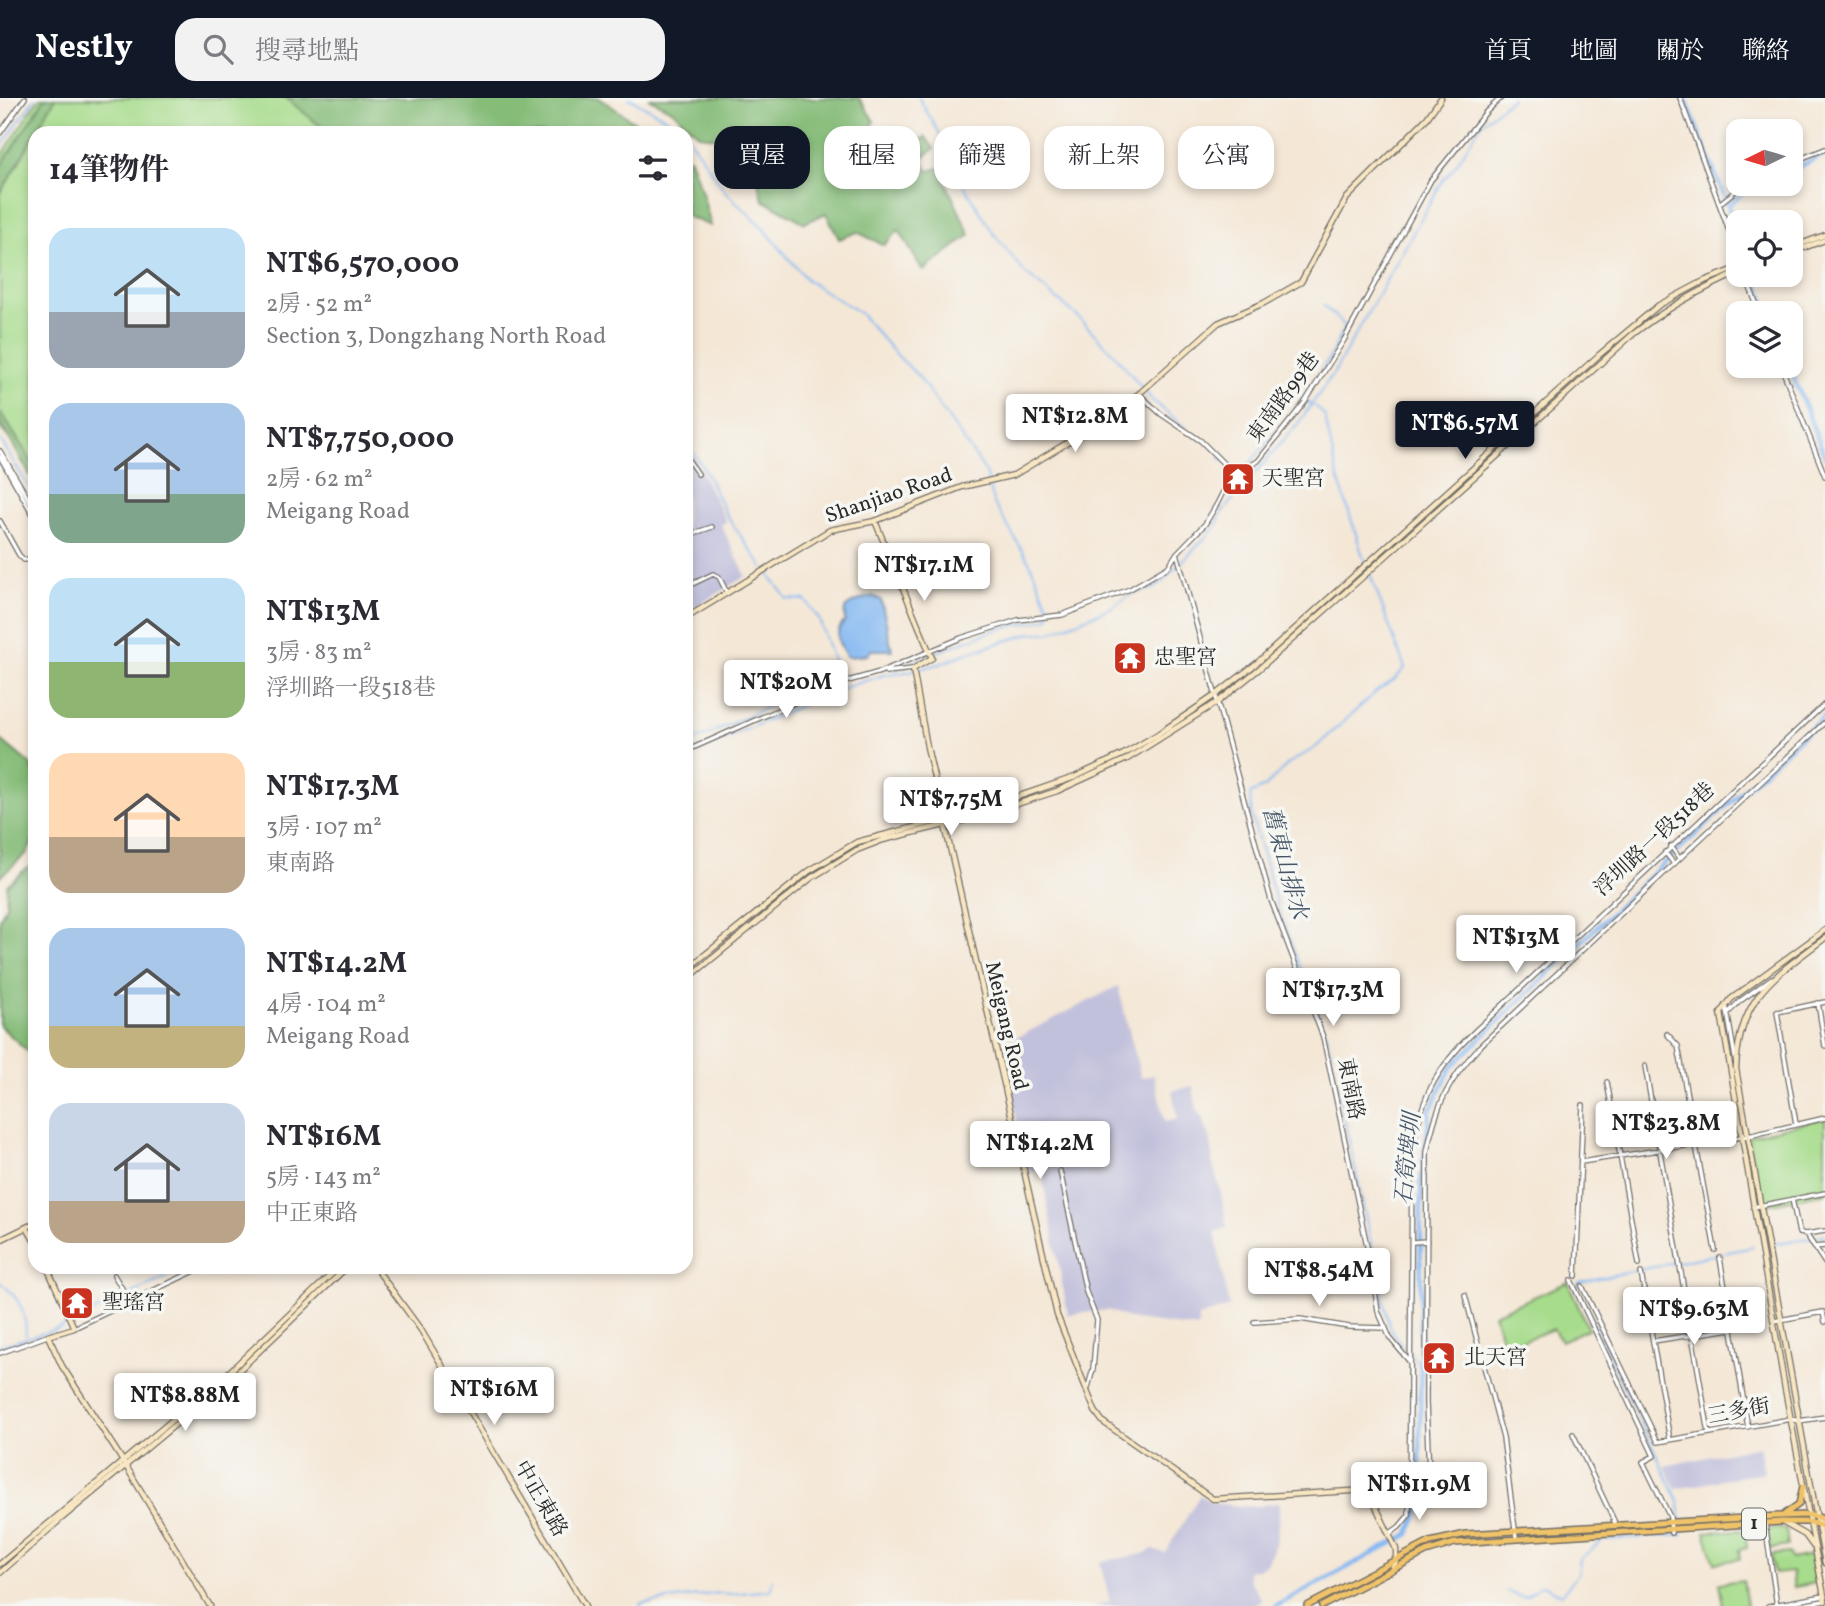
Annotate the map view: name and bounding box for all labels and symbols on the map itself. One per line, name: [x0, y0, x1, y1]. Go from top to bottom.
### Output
north arrow: [1726, 119, 1802, 196]
street label: 東南路99巷: [1241, 347, 1327, 449]
pin: NT$12.8M: [1003, 394, 1147, 454]
pin: NT$6.57M: [1393, 402, 1537, 461]
temple icon: 天聖宮: [1219, 460, 1257, 498]
street label: Shanjiao Road: [822, 461, 956, 531]
place label: 天聖宮: [1262, 465, 1325, 494]
pin: NT$17.1M: [852, 544, 996, 603]
temple icon: 忠聖宮: [1111, 639, 1149, 677]
place label: 忠聖宮: [1154, 644, 1217, 673]
pin: NT$20M: [729, 660, 843, 720]
street label: 浮圳路一段518巷: [1588, 777, 1722, 903]
pin: NT$7.75M: [879, 778, 1023, 837]
water label: 舊東山排水: [1254, 803, 1315, 925]
pin: NT$13M: [1459, 916, 1573, 975]
street label: Meigang Road: [977, 959, 1035, 1093]
pin: NT$17.3M: [1261, 968, 1405, 1028]
street label: 東南路: [1330, 1055, 1370, 1123]
pin: NT$23.8M: [1594, 1102, 1738, 1161]
water label: 石筍埤圳: [1388, 1108, 1430, 1206]
pin: NT$14.2M: [968, 1122, 1112, 1181]
pin: NT$8.54M: [1247, 1248, 1391, 1308]
temple icon: 聖瑤宮: [58, 1284, 96, 1322]
pin: NT$9.63M: [1622, 1288, 1766, 1347]
place label: 聖瑤宮: [102, 1289, 165, 1318]
temple icon: 北天宮: [1420, 1339, 1458, 1377]
place label: 北天宮: [1464, 1344, 1527, 1373]
pin: NT$16M: [437, 1368, 551, 1427]
pin: NT$8.88M: [113, 1374, 257, 1433]
street label: 三多街: [1705, 1392, 1773, 1432]
street label: 中正東路: [506, 1455, 574, 1543]
pin: NT$11.9M: [1347, 1462, 1491, 1522]
road number: 1: [1742, 1508, 1766, 1540]

